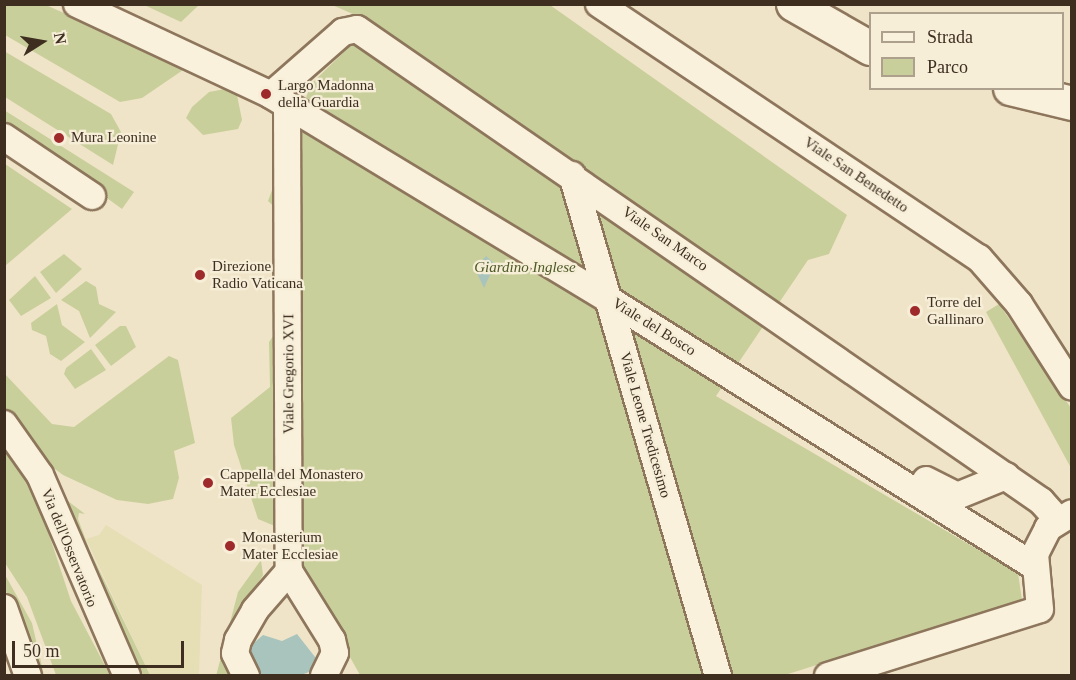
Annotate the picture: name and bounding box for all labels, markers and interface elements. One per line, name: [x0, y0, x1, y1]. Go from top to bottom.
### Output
north arrow: [12, 12, 72, 72]
legend: [869, 12, 1064, 90]
text: Strada: [927, 27, 973, 47]
text: N: [51, 31, 70, 46]
text: Parco: [927, 57, 968, 77]
place label: Largo Madonna della Guardia: [278, 76, 374, 111]
marker: Largo Madonna della Guardia: [259, 87, 273, 101]
place label: Mura Leonine: [71, 129, 156, 147]
marker: Mura Leonine: [52, 131, 66, 145]
street label: Viale San Benedetto: [800, 133, 912, 217]
street label: Viale San Marco: [619, 203, 711, 275]
place label: Direzione Radio Vaticana: [212, 257, 303, 292]
park label: Giardino Inglese: [474, 259, 576, 277]
marker: Direzione Radio Vaticana: [193, 268, 207, 282]
place label: Torre del Gallinaro: [927, 293, 984, 328]
street label: Viale del Bosco: [609, 294, 699, 360]
marker: Torre del Gallinaro: [908, 304, 922, 318]
street label: Viale Gregorio XVI: [280, 314, 298, 434]
street label: Viale Leone Tredicesimo: [616, 350, 674, 500]
place label: Cappella del Monastero Mater Ecclesiae: [220, 465, 363, 500]
marker: Cappella del Monastero Mater Ecclesiae: [201, 476, 215, 490]
street label: Via dell'Osservatorio: [37, 486, 101, 610]
place label: Monasterium Mater Ecclesiae: [242, 528, 338, 563]
marker: Monasterium Mater Ecclesiae: [223, 539, 237, 553]
scale bar: [15, 629, 188, 667]
text: 50 m: [23, 641, 60, 661]

